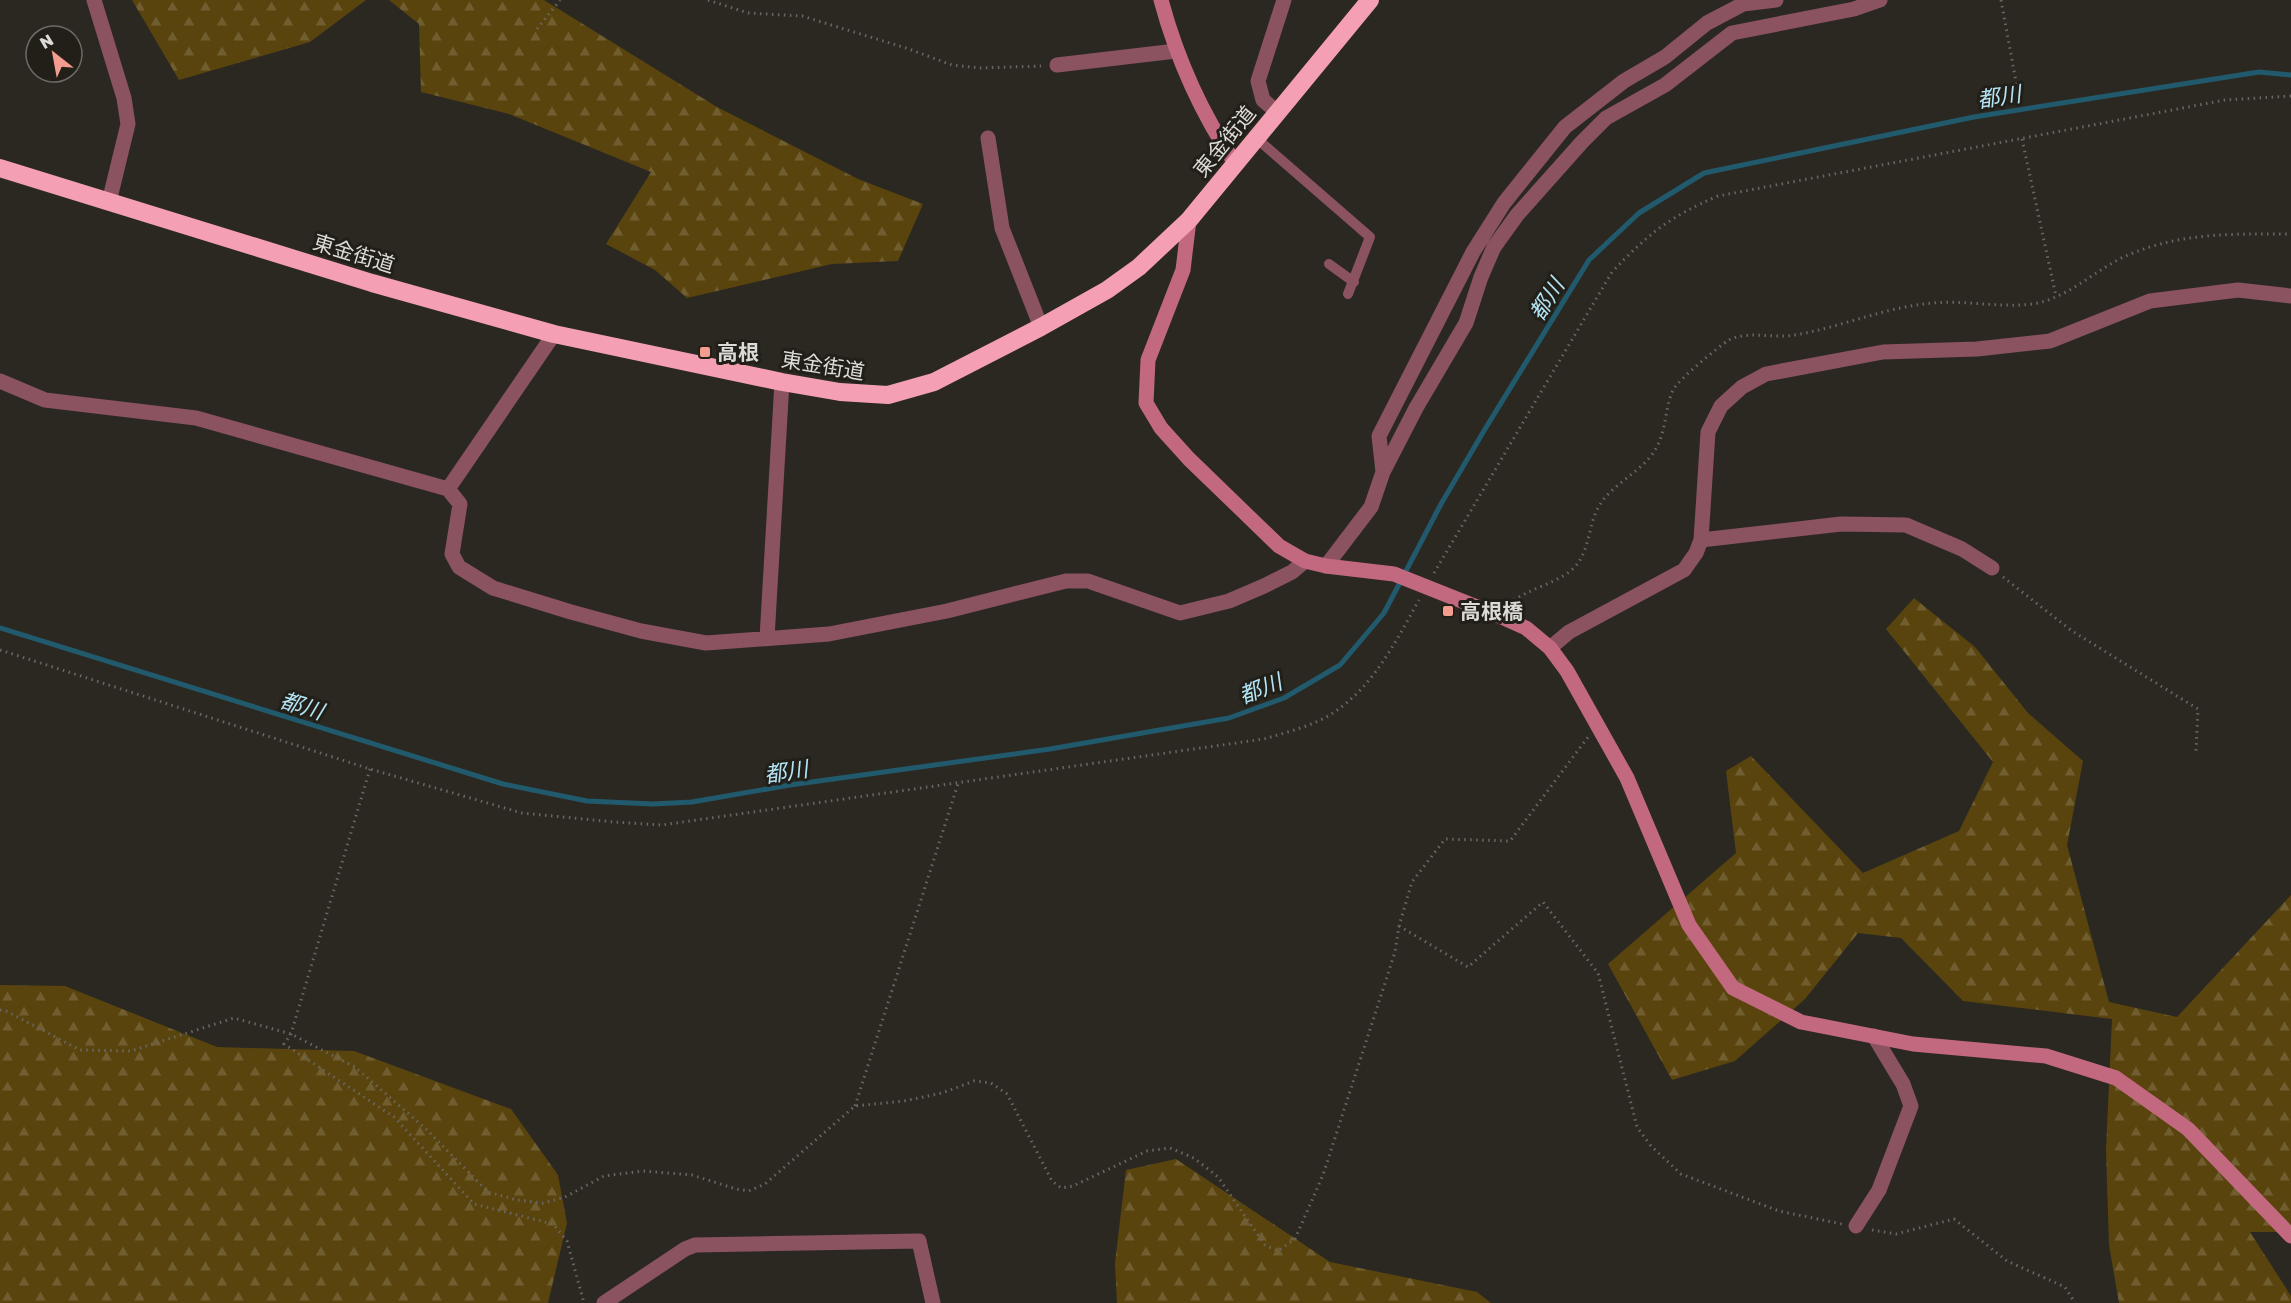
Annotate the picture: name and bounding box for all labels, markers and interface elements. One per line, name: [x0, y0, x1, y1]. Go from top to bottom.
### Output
north arrow: [24, 24, 84, 84]
text: N: [36, 29, 57, 53]
water label: 都川: [1975, 79, 2025, 113]
street label: 東金街道: [1187, 100, 1261, 182]
street label: 東金街道: [310, 228, 398, 278]
water label: 都川: [1523, 271, 1570, 325]
place label: 高根: [717, 339, 759, 365]
marker: 高根: [698, 345, 712, 359]
street label: 東金街道: [779, 346, 867, 384]
place label: 高根橋: [1460, 598, 1523, 624]
marker: 高根橋: [1441, 604, 1455, 618]
water label: 都川: [1235, 666, 1287, 709]
water label: 都川: [277, 686, 329, 725]
water label: 都川: [762, 754, 812, 788]

